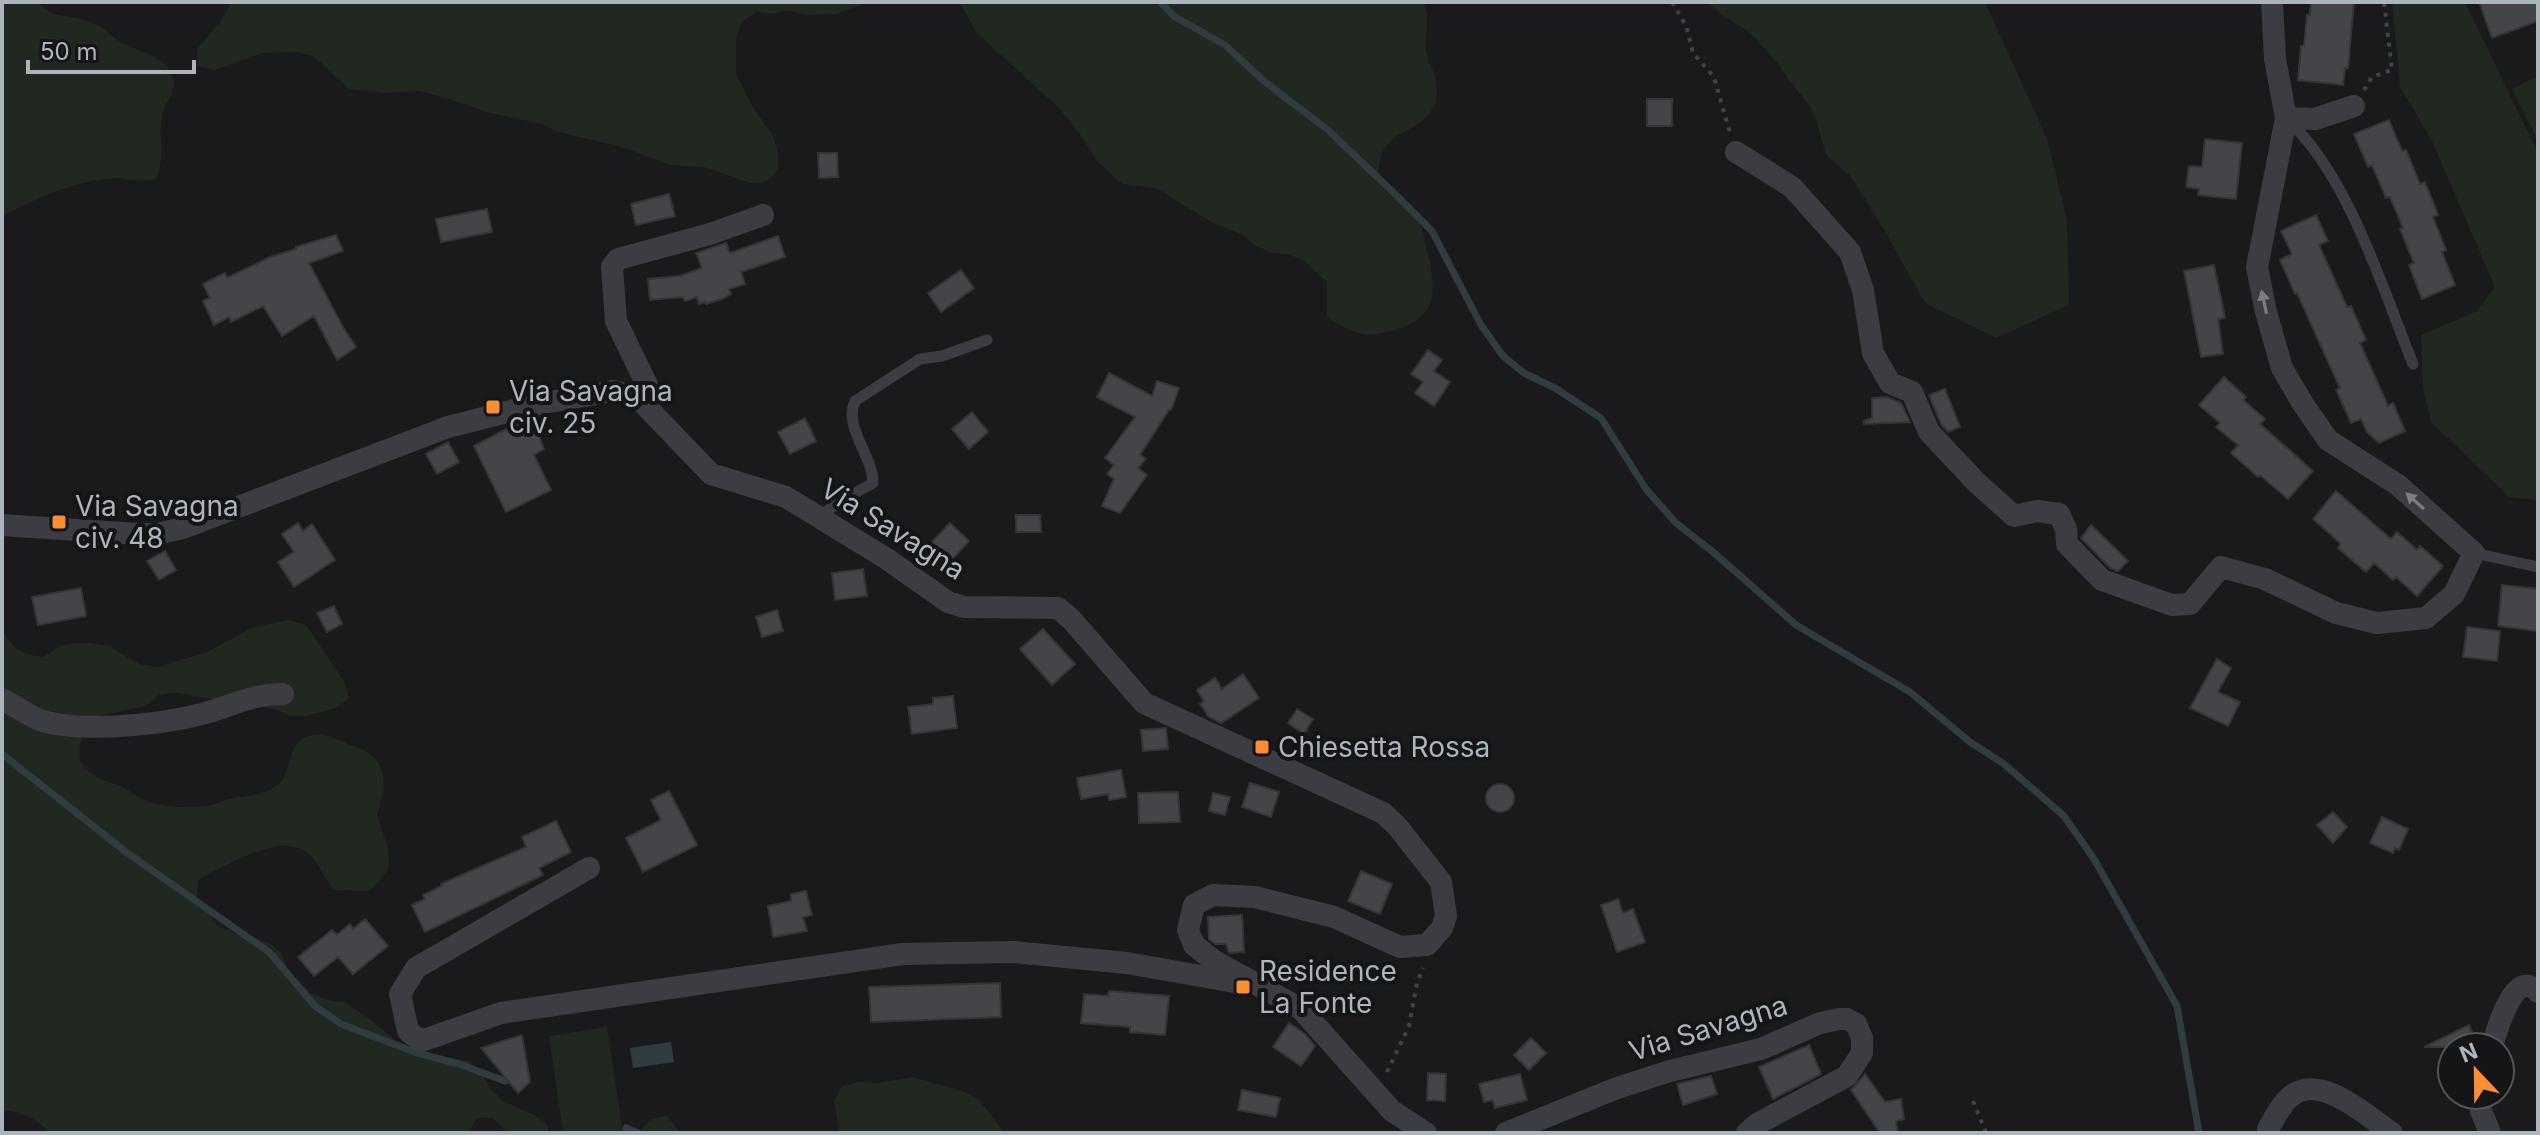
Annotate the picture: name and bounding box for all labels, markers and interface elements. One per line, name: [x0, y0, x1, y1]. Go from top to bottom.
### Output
scale bar: [28, 24, 194, 74]
text: 50 m: [40, 37, 98, 66]
one-way arrow: [2257, 290, 2270, 315]
place label: Via Savagna civ. 25: [509, 374, 673, 440]
marker: Via Savagna civ. 25: [484, 398, 502, 416]
street label: Via Savagna: [815, 471, 971, 587]
place label: Via Savagna civ. 48: [75, 489, 239, 555]
one-way arrow: [2406, 492, 2425, 510]
marker: Via Savagna civ. 48: [50, 513, 68, 531]
place label: Chiesetta Rossa: [1278, 730, 1490, 764]
marker: Chiesetta Rossa: [1253, 738, 1271, 756]
place label: Residence La Fonte: [1259, 954, 1397, 1020]
marker: Residence La Fonte: [1234, 978, 1252, 996]
street label: Via Savagna: [1625, 988, 1791, 1068]
north arrow: [2436, 1031, 2516, 1111]
text: N: [2456, 1037, 2481, 1068]

